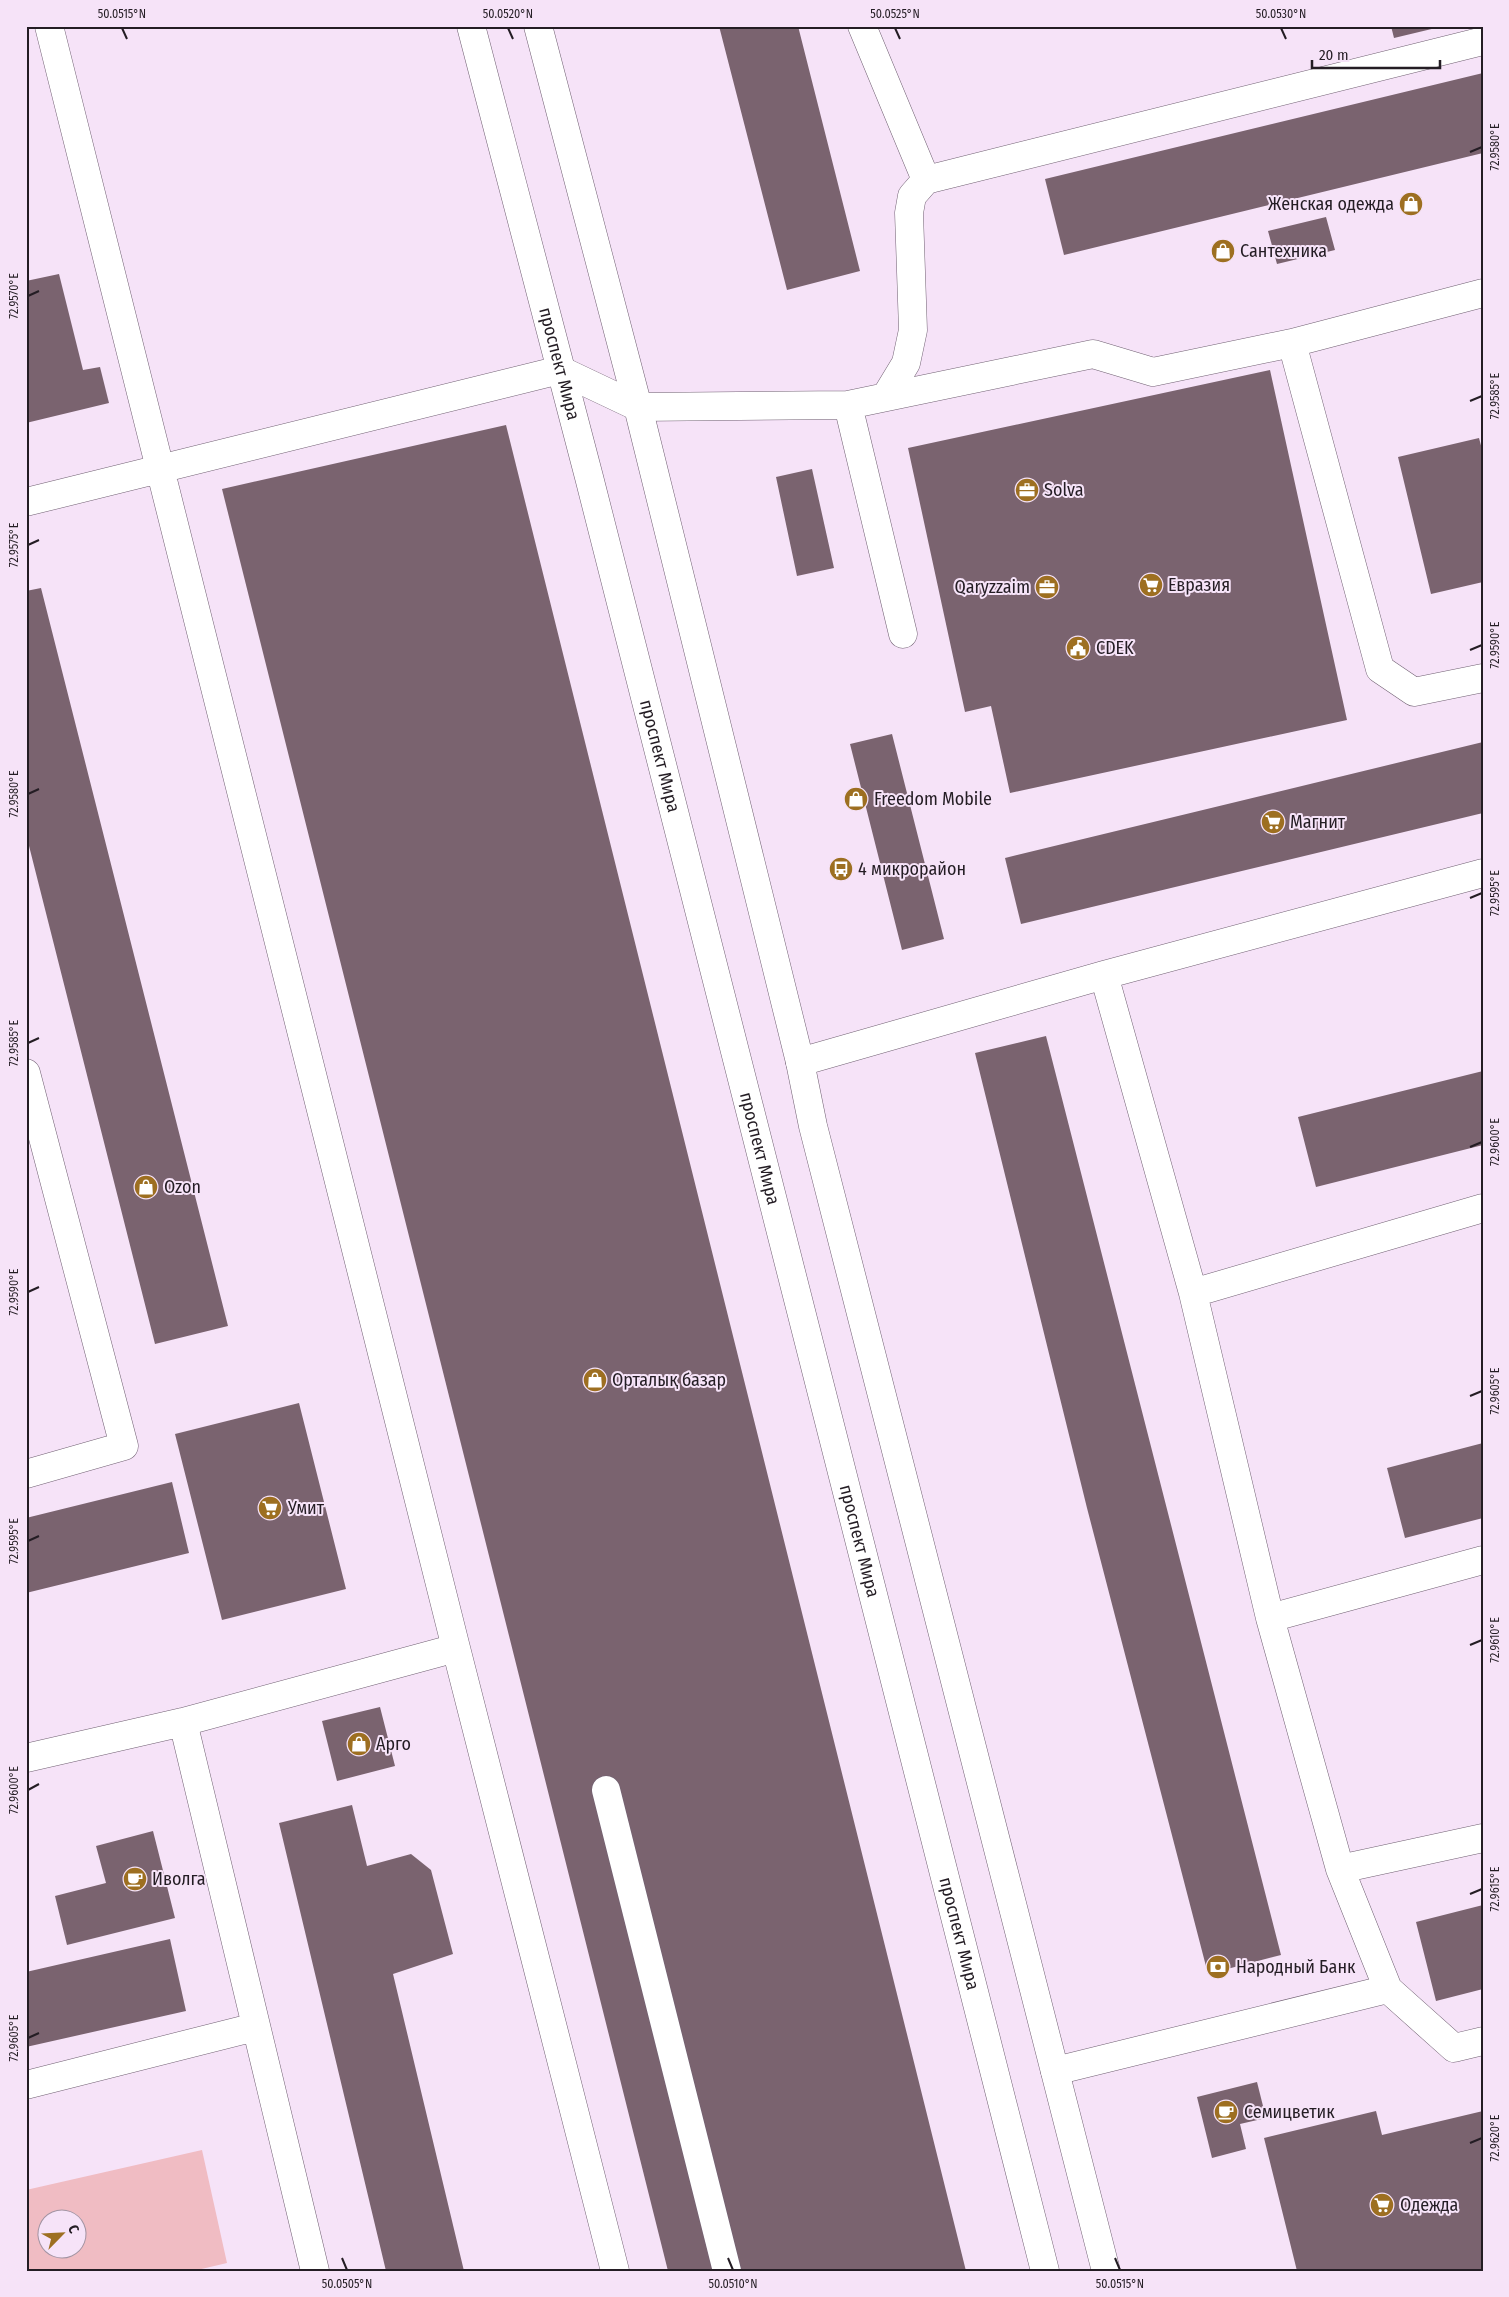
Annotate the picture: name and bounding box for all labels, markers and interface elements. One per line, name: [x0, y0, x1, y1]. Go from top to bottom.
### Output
text: 50.0515°N: [98, 7, 146, 21]
text: 50.0520°N: [483, 7, 533, 21]
text: 50.0525°N: [870, 7, 920, 21]
text: 50.0530°N: [1256, 7, 1306, 21]
scale bar: [1312, 38, 1439, 70]
text: 20 m: [1319, 46, 1349, 64]
text: 72.9580°E: [1488, 123, 1502, 171]
shop icon: Женская одежда: [1398, 191, 1424, 217]
place label: Женская одежда: [1268, 193, 1394, 215]
shop icon: Сантехника: [1210, 238, 1236, 264]
place label: Сантехника: [1240, 240, 1327, 262]
text: 72.9570°E: [7, 273, 21, 319]
street label: проспект Мира: [534, 305, 585, 422]
text: 72.9585°E: [1488, 373, 1502, 419]
office icon: Solva: [1014, 477, 1040, 503]
place label: Solva: [1044, 479, 1084, 501]
text: 72.9575°E: [7, 522, 21, 567]
supermarket icon: Евразия: [1138, 572, 1164, 598]
office icon: Qaryzzaim: [1034, 574, 1060, 600]
place label: Евразия: [1168, 574, 1230, 596]
place label: Qaryzzaim: [955, 576, 1030, 598]
text: 72.9590°E: [1488, 621, 1502, 668]
public building icon: CDEK: [1065, 635, 1091, 661]
place label: CDEK: [1096, 637, 1134, 659]
street label: проспект Мира: [635, 697, 685, 815]
text: 72.9580°E: [7, 770, 21, 818]
shop icon: Freedom Mobile: [843, 786, 869, 812]
place label: Freedom Mobile: [874, 788, 992, 810]
supermarket icon: Магнит: [1260, 809, 1286, 835]
place label: Магнит: [1290, 811, 1346, 833]
bus stop icon: 4 микрорайон: [828, 856, 854, 882]
place label: 4 микрорайон: [858, 858, 966, 880]
text: 72.9595°E: [1488, 870, 1502, 916]
text: 72.9585°E: [7, 1020, 21, 1066]
street label: проспект Мира: [735, 1090, 785, 1207]
text: 72.9600°E: [1488, 1118, 1502, 1166]
shop icon: Ozon: [133, 1174, 159, 1200]
place label: Ozon: [164, 1176, 201, 1198]
text: 72.9590°E: [7, 1268, 21, 1315]
shop icon: Орталық базар: [582, 1367, 608, 1393]
text: 72.9605°E: [1488, 1367, 1502, 1414]
place label: Орталық базар: [612, 1369, 726, 1391]
street label: проспект Мира: [835, 1482, 884, 1600]
supermarket icon: Умит: [257, 1495, 283, 1521]
place label: Умит: [287, 1497, 325, 1519]
text: 72.9595°E: [7, 1518, 21, 1564]
text: 72.9610°E: [1488, 1617, 1502, 1663]
shop icon: Арго: [346, 1731, 372, 1757]
place label: Арго: [376, 1733, 411, 1755]
text: 72.9600°E: [7, 1766, 21, 1814]
cafe icon: Иволга: [122, 1866, 148, 1892]
text: 72.9615°E: [1488, 1866, 1502, 1911]
place label: Иволга: [152, 1868, 206, 1890]
street label: проспект Мира: [934, 1875, 984, 1992]
bank icon: Народный Банк: [1205, 1954, 1231, 1980]
place label: Народный Банк: [1236, 1956, 1356, 1978]
text: 72.9605°E: [7, 2014, 21, 2061]
cafe icon: Семицветик: [1213, 2099, 1239, 2125]
place label: Семицветик: [1244, 2101, 1335, 2123]
text: 72.9620°E: [1488, 2114, 1502, 2161]
supermarket icon: Одежда: [1369, 2192, 1395, 2218]
place label: Одежда: [1400, 2194, 1458, 2216]
north arrow: [38, 2210, 88, 2260]
text: С: [64, 2222, 83, 2236]
text: 50.0505°N: [322, 2277, 372, 2291]
text: 50.0510°N: [708, 2277, 758, 2291]
text: 50.0515°N: [1096, 2277, 1144, 2291]

